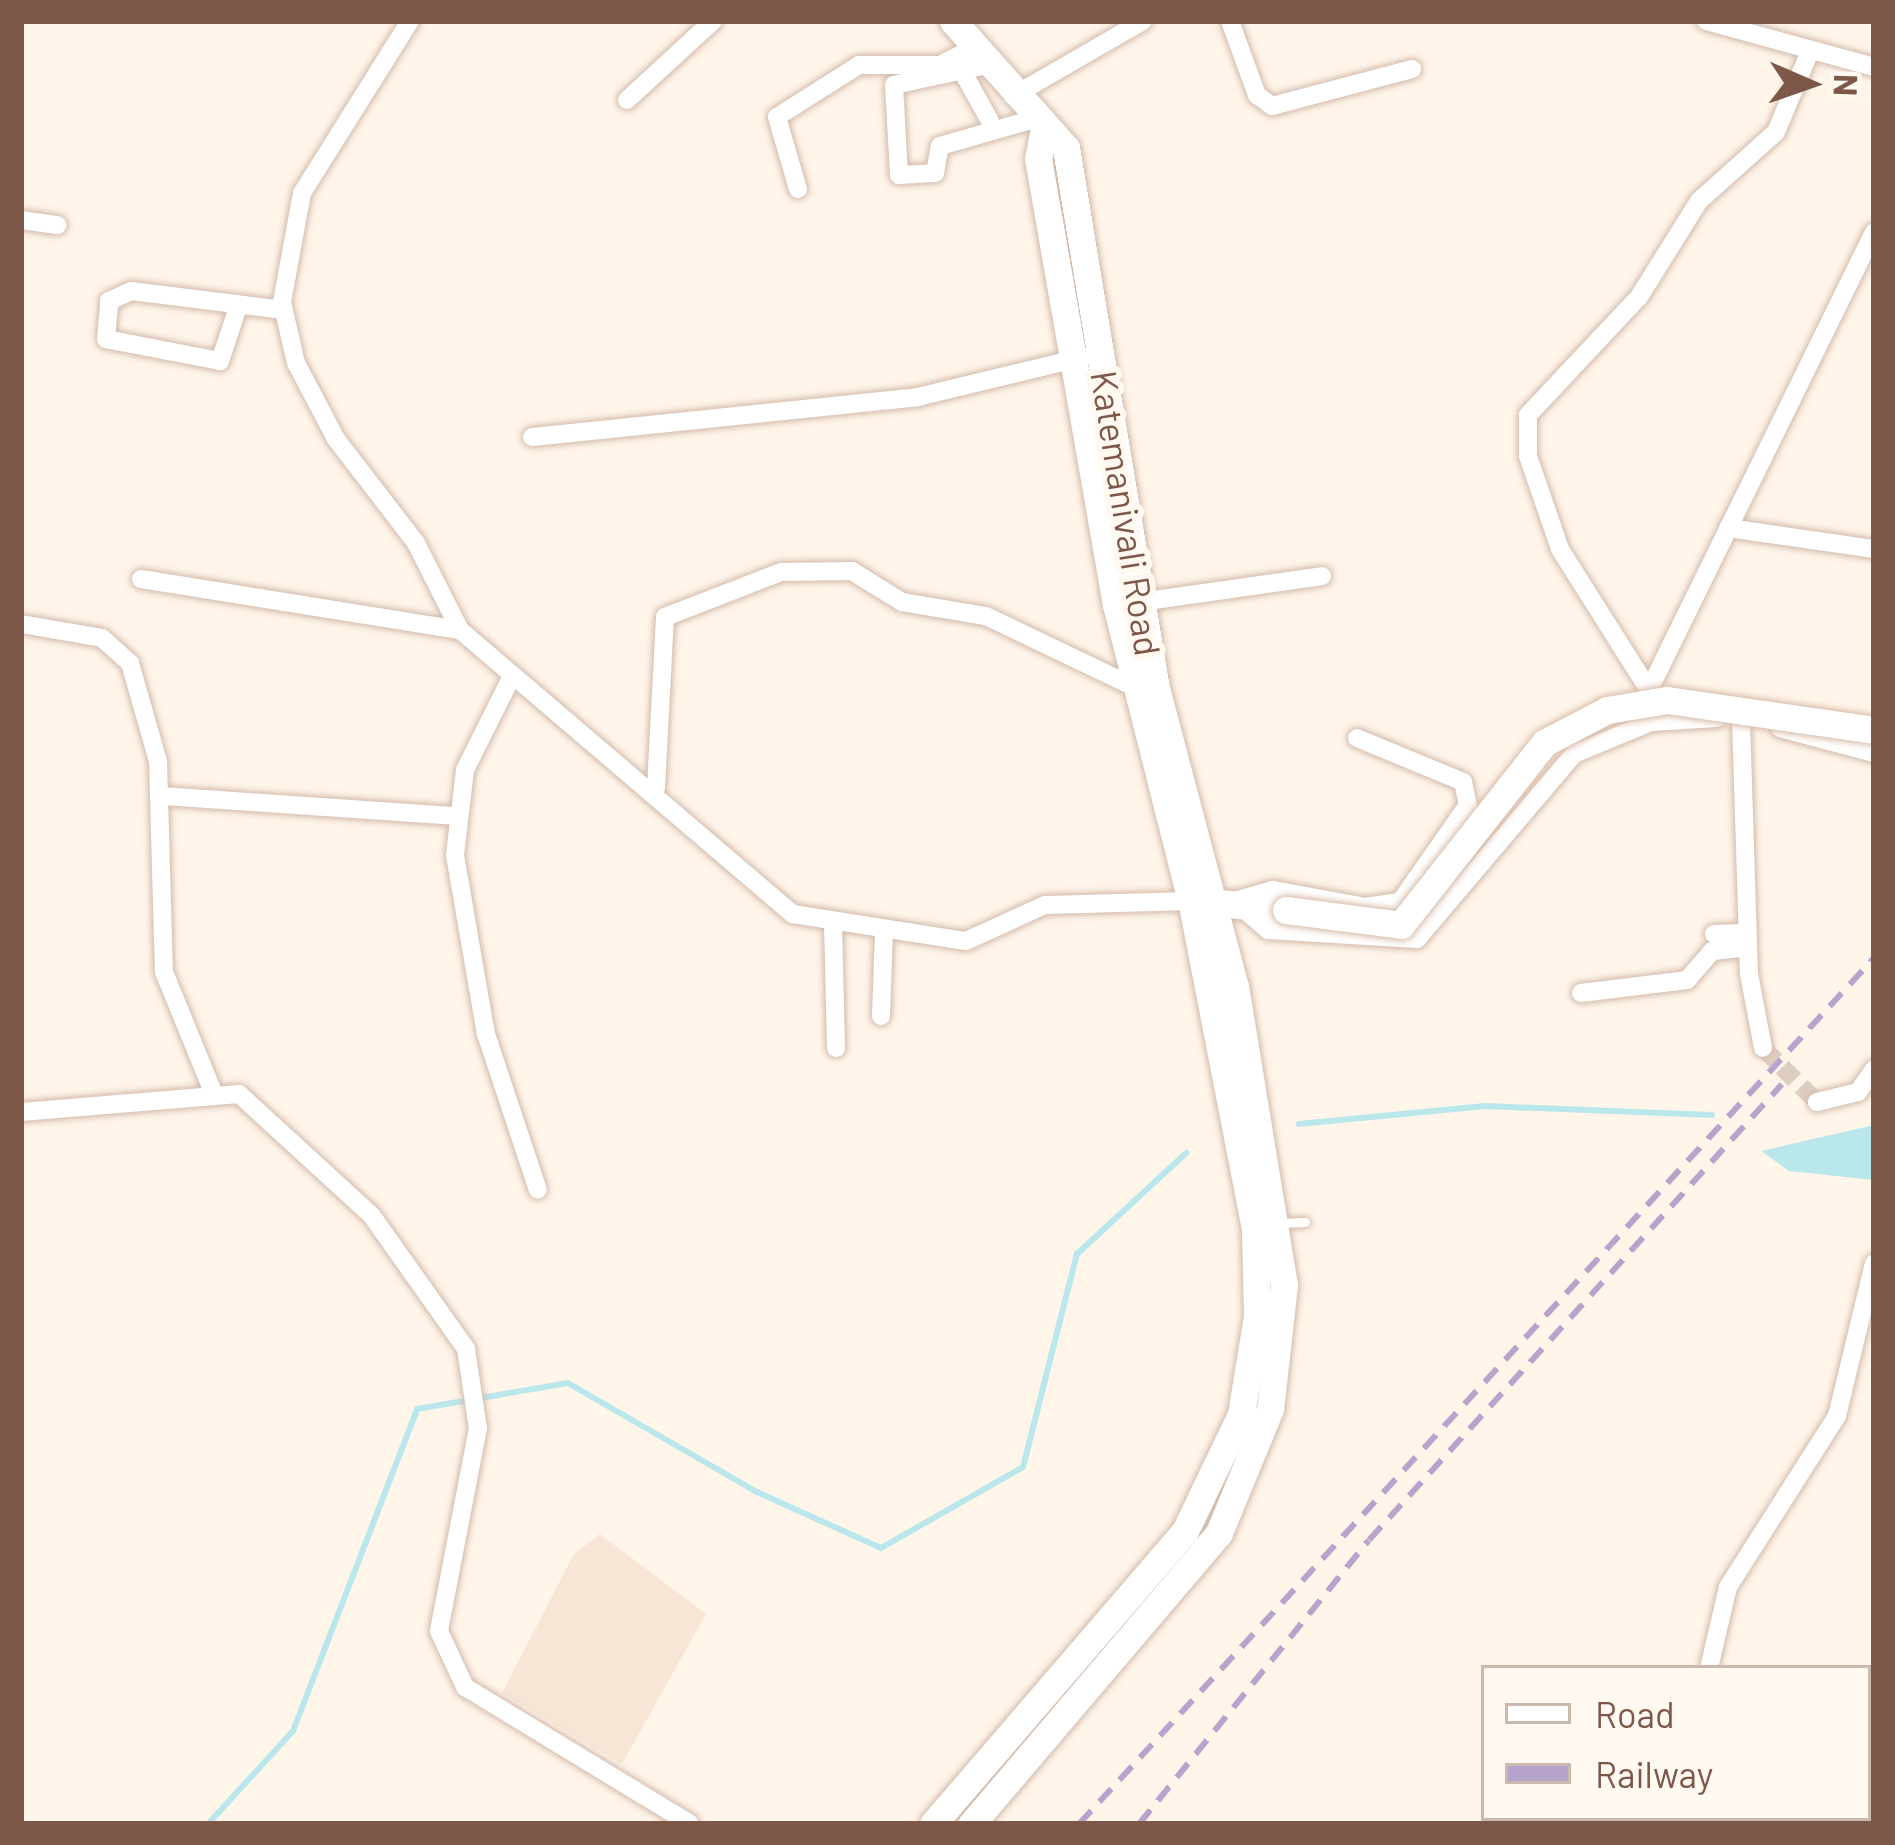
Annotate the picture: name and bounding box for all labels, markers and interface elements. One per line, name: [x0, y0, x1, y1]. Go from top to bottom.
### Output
north arrow: [1751, 24, 1871, 144]
text: N: [1827, 74, 1867, 97]
street label: Katemanivali Road: [1083, 367, 1171, 659]
legend: [1481, 1665, 1871, 1821]
text: Road: [1595, 1692, 1675, 1735]
text: Railway: [1595, 1752, 1713, 1795]

